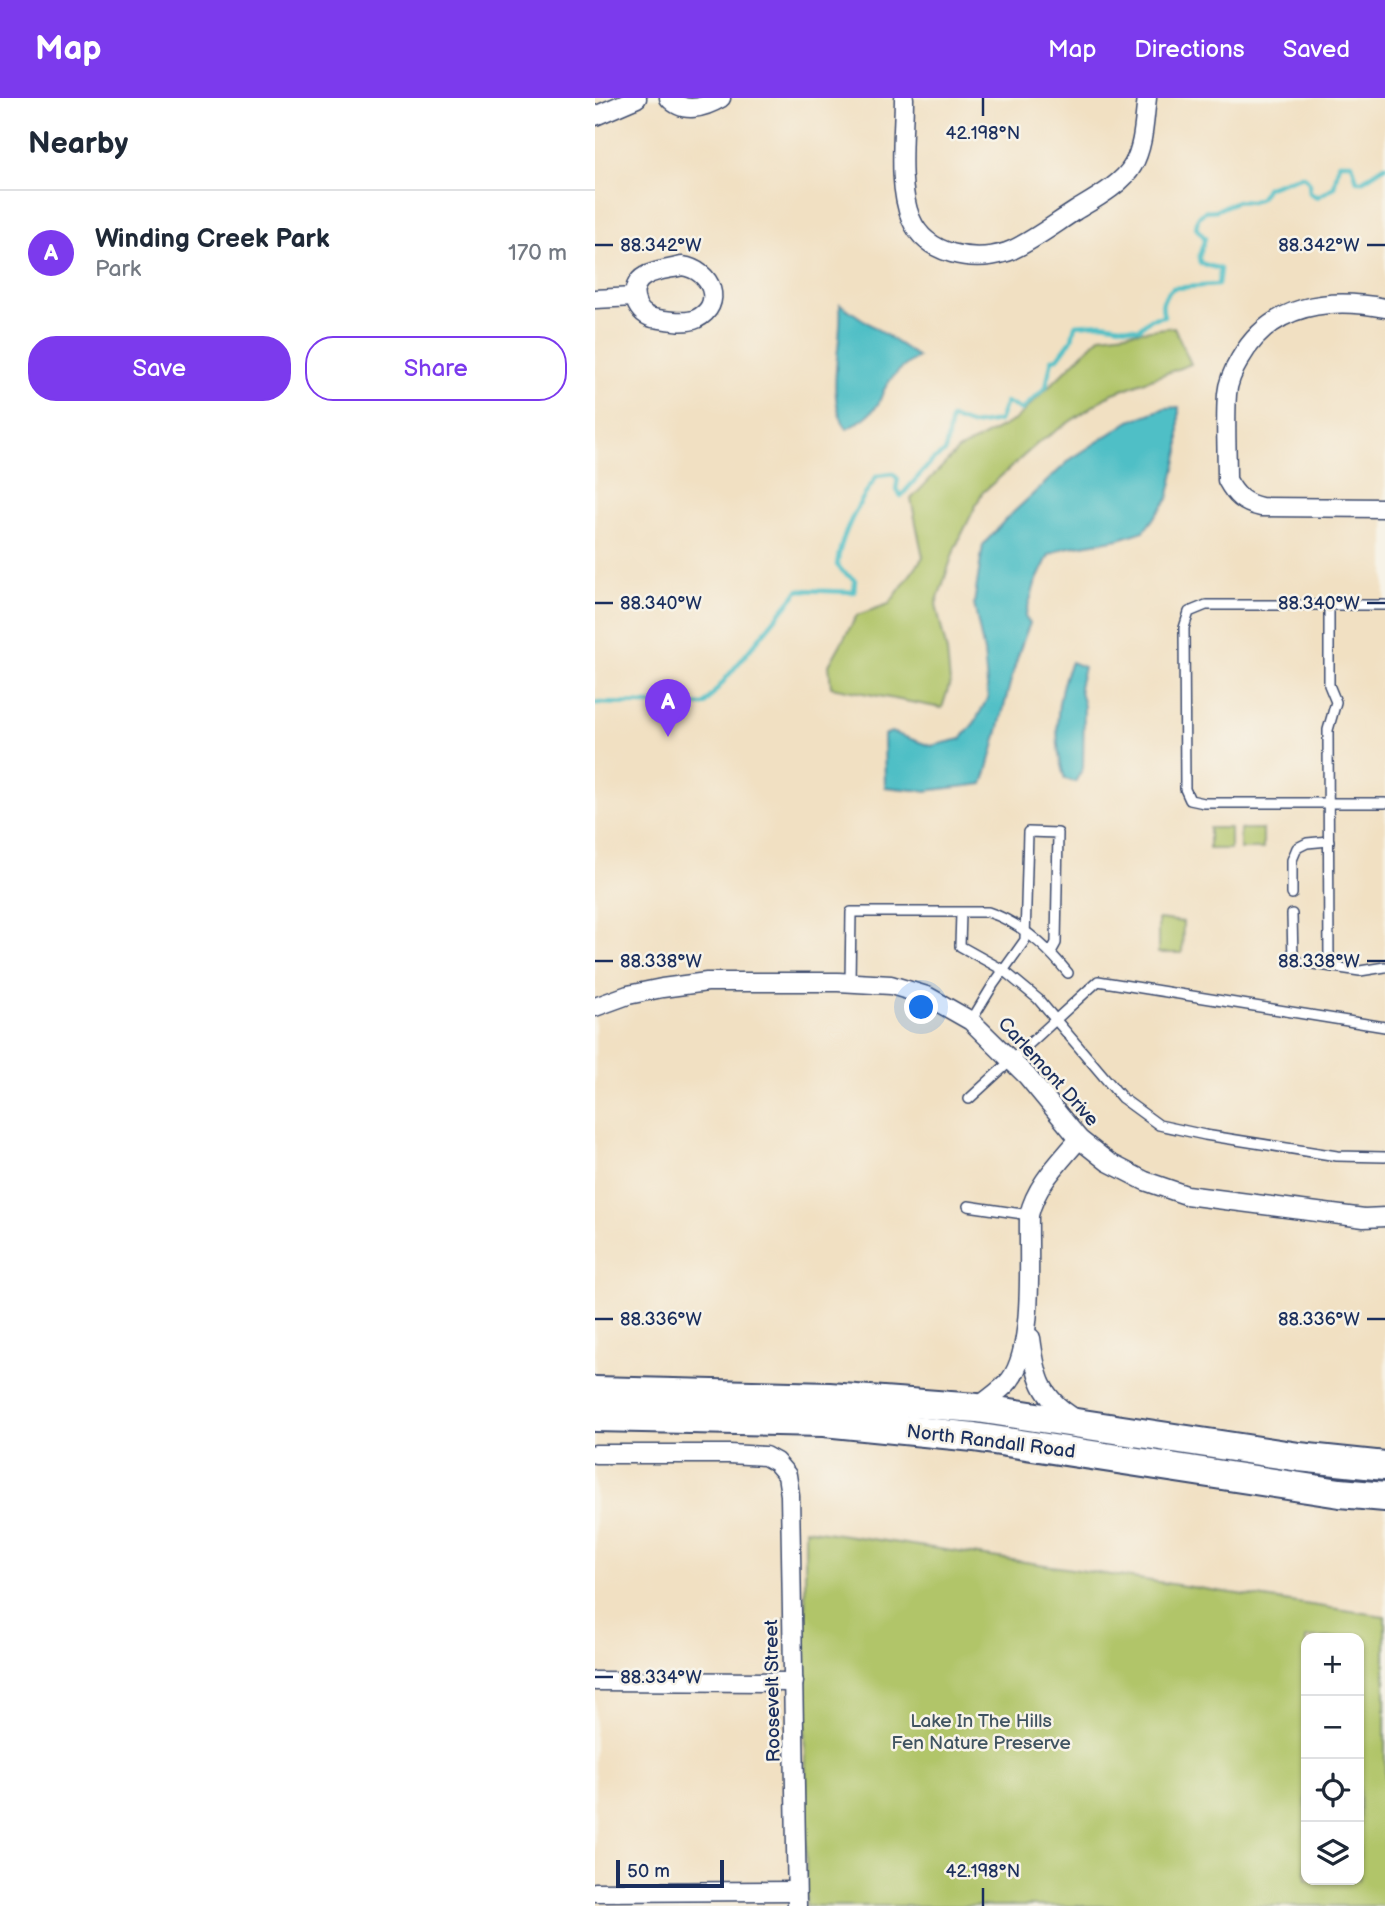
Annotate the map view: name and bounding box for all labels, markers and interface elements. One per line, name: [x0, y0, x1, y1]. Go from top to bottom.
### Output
text: Map: [35, 29, 101, 69]
text: Map: [1048, 35, 1096, 64]
text: Directions: [1134, 35, 1245, 64]
text: Saved: [1283, 35, 1350, 64]
text: 42.198°N: [946, 123, 1020, 144]
text: Nearby: [28, 126, 128, 162]
text: Winding Creek Park: [95, 224, 330, 255]
text: 88.342°W: [620, 235, 702, 256]
text: 88.342°W: [1278, 235, 1360, 256]
text: A: [44, 239, 58, 267]
text: 170 m: [508, 239, 567, 267]
text: Park: [95, 255, 141, 283]
button: Save: [28, 336, 291, 401]
button: Share: [305, 336, 567, 401]
text: 88.340°W: [620, 593, 703, 614]
text: 88.340°W: [1278, 593, 1361, 614]
pin: A: [645, 679, 691, 737]
text: 88.338°W: [620, 951, 703, 972]
text: 88.338°W: [1278, 951, 1361, 972]
your location: [904, 990, 938, 1024]
street label: Carlemont Drive: [993, 1013, 1103, 1131]
text: 88.336°W: [620, 1309, 703, 1330]
text: 88.336°W: [1278, 1309, 1361, 1330]
street label: North Randall Road: [905, 1420, 1077, 1464]
street label: Roosevelt Street: [760, 1619, 786, 1763]
map controls: [1301, 1633, 1364, 1885]
button: +: [1301, 1633, 1364, 1696]
text: 88.334°W: [620, 1667, 702, 1688]
button: −: [1301, 1696, 1364, 1759]
park label: Lake In The Hills Fen Nature Preserve: [891, 1710, 1071, 1755]
button: locate: [1301, 1759, 1364, 1822]
button: layers: [1301, 1822, 1364, 1885]
scale bar: [616, 1857, 725, 1889]
text: 50 m: [627, 1860, 670, 1883]
text: 42.198°N: [946, 1861, 1020, 1882]

